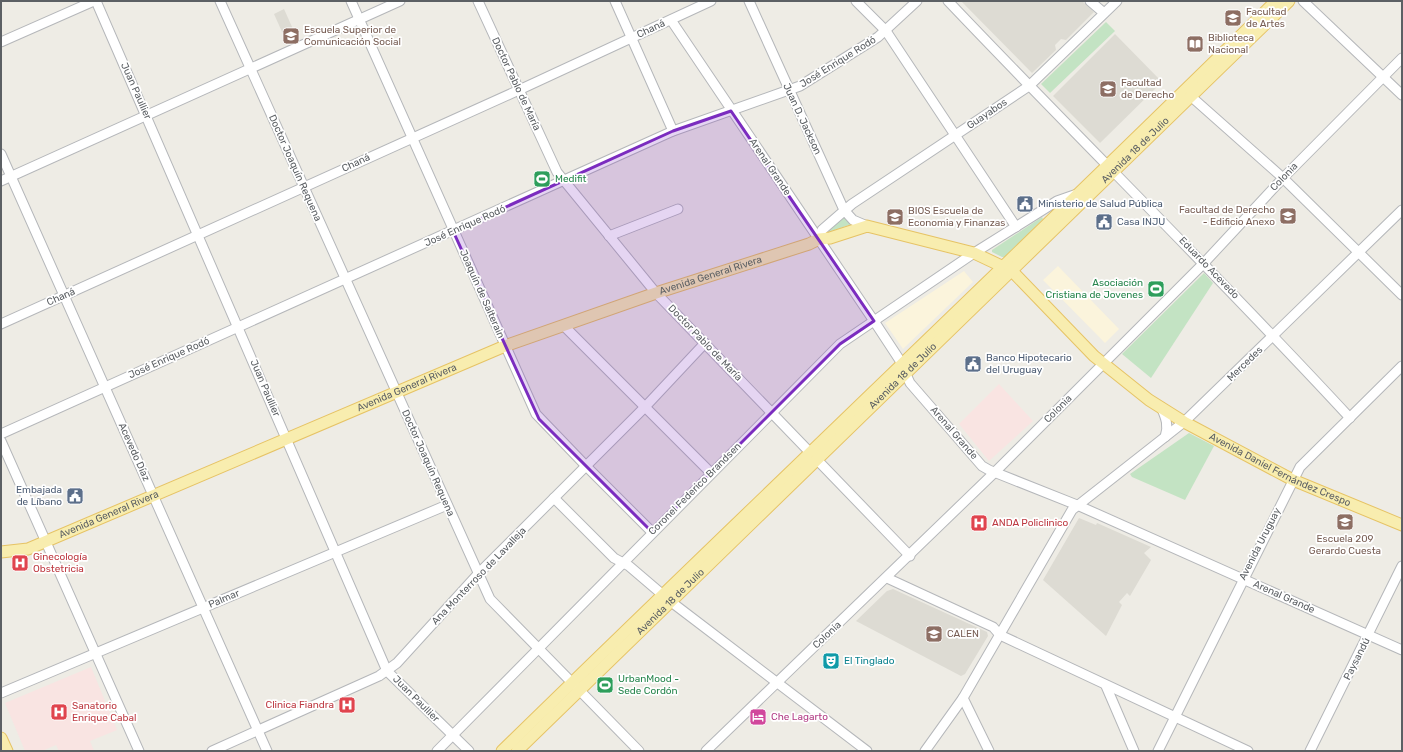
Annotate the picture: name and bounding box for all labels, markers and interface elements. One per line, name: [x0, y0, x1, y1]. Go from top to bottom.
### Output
place label: Facultad de Artes: [1246, 6, 1286, 30]
school or university icon: Facultad de Artes: [1223, 8, 1243, 28]
street label: Chaná: [635, 17, 667, 41]
place label: Escuela Superior de Comunicación Social: [304, 24, 401, 48]
school or university icon: Escuela Superior de Comunicación Social: [281, 26, 301, 46]
place label: Biblioteca Nacional: [1208, 32, 1254, 56]
street label: José Enrique Rodó: [798, 34, 879, 90]
library icon: Biblioteca Nacional: [1185, 34, 1205, 54]
street label: Doctor Pablo de María: [489, 35, 543, 133]
street label: Juan Paullier: [118, 61, 154, 121]
place label: Facultad de Derecho: [1121, 77, 1174, 101]
school or university icon: Facultad de Derecho: [1098, 79, 1118, 99]
street label: Juan D. Jackson: [780, 81, 824, 157]
street label: Guayabos: [965, 96, 1009, 132]
street label: Doctor Joaquín Requena: [266, 113, 324, 223]
street label: Avenida 18 de Julio: [1099, 115, 1172, 186]
street label: Arenal Grande: [747, 136, 794, 198]
street label: Chaná: [340, 151, 372, 175]
street label: Colonia: [1268, 160, 1300, 194]
sports icon: Medifit: [532, 169, 552, 189]
place label: Medifit: [555, 173, 586, 185]
public building icon: Ministerio de Salud Pública: [1015, 194, 1035, 214]
place label: Ministerio de Salud Pública: [1038, 198, 1163, 210]
street label: José Enrique Rodó: [423, 203, 508, 249]
place label: Facultad de Derecho - Edificio Anexo: [1179, 204, 1275, 228]
place label: BIOS Escuela de Economia y Finanzas: [908, 205, 1005, 229]
school or university icon: Facultad de Derecho - Edificio Anexo: [1278, 206, 1298, 226]
school or university icon: BIOS Escuela de Economia y Finanzas: [885, 207, 905, 227]
public building icon: Casa INJU: [1094, 212, 1114, 232]
place label: Casa INJU: [1117, 216, 1165, 228]
street label: Eduardo Acevedo: [1176, 235, 1242, 302]
street label: Joaquín de Salterain: [457, 248, 507, 340]
street label: Avenida General Rivera: [658, 253, 764, 298]
place label: Asociación Cristiana de Jovenes: [1046, 277, 1143, 301]
sports icon: Asociación Cristiana de Jovenes: [1146, 279, 1166, 299]
street label: Chaná: [45, 285, 77, 309]
street label: Doctor Pablo de María: [665, 302, 745, 384]
street label: José Enrique Rodó: [127, 335, 212, 381]
street label: Avenida 18 de Julio: [866, 340, 939, 412]
street label: Mercedes: [1225, 344, 1265, 384]
place label: Banco Hipotecario del Uruguay: [986, 352, 1072, 376]
public building icon: Banco Hipotecario del Uruguay: [963, 354, 983, 374]
street label: Juan Paullier: [248, 358, 282, 419]
street label: Avenida General Rivera: [355, 361, 459, 414]
street label: Colonia: [1042, 393, 1074, 425]
street label: Arenal Grande: [928, 404, 980, 462]
street label: Doctor Joaquín Requena: [399, 408, 457, 518]
street label: Acevedo Díaz: [116, 421, 152, 483]
street label: Avenida Daniel Fernández Crespo: [1207, 431, 1353, 509]
street label: Coronel Federico Brandsen: [646, 440, 744, 538]
place label: Embajada de Líbano: [16, 484, 62, 508]
public building icon: Embajada de Líbano: [65, 486, 85, 506]
street label: Avenida General Rivera: [57, 488, 160, 541]
street label: Avenida Uruguay: [1237, 505, 1284, 582]
school or university icon: Escuela 209 Gerardo Cuesta: [1335, 512, 1355, 532]
hospital icon: ANDA Policlinico: [969, 513, 989, 533]
place label: ANDA Policlinico: [992, 517, 1069, 529]
street label: Ana Monterroso de Lavalleja: [429, 525, 529, 627]
place label: Escuela 209 Gerardo Cuesta: [1309, 533, 1381, 557]
place label: Ginecología Obstetricia: [33, 551, 87, 575]
hospital icon: Ginecología Obstetricia: [10, 553, 30, 573]
street label: Avenida 18 de Julio: [634, 566, 707, 637]
street label: Arenal Grande: [1251, 578, 1317, 616]
street label: Palmar: [207, 587, 241, 611]
street label: Colonia: [810, 619, 844, 651]
school or university icon: CALEN: [924, 624, 944, 644]
place label: CALEN: [947, 628, 979, 640]
street label: Paysandú: [1341, 636, 1373, 682]
theatre icon: El Tinglado: [821, 651, 841, 671]
place label: El Tinglado: [844, 655, 895, 667]
street label: Juan Paullier: [390, 673, 442, 725]
place label: UrbanMood - Sede Cordón: [618, 673, 679, 697]
sports icon: UrbanMood - Sede Cordón: [595, 675, 615, 695]
hospital icon: Clinica Fiandra: [337, 695, 357, 715]
place label: Clinica Fiandra: [265, 699, 334, 711]
place label: Sanatorio Enrique Cabal: [72, 700, 136, 724]
hospital icon: Sanatorio Enrique Cabal: [49, 702, 69, 722]
hotel icon: Che Lagarto: [748, 707, 768, 727]
place label: Che Lagarto: [771, 711, 828, 723]

